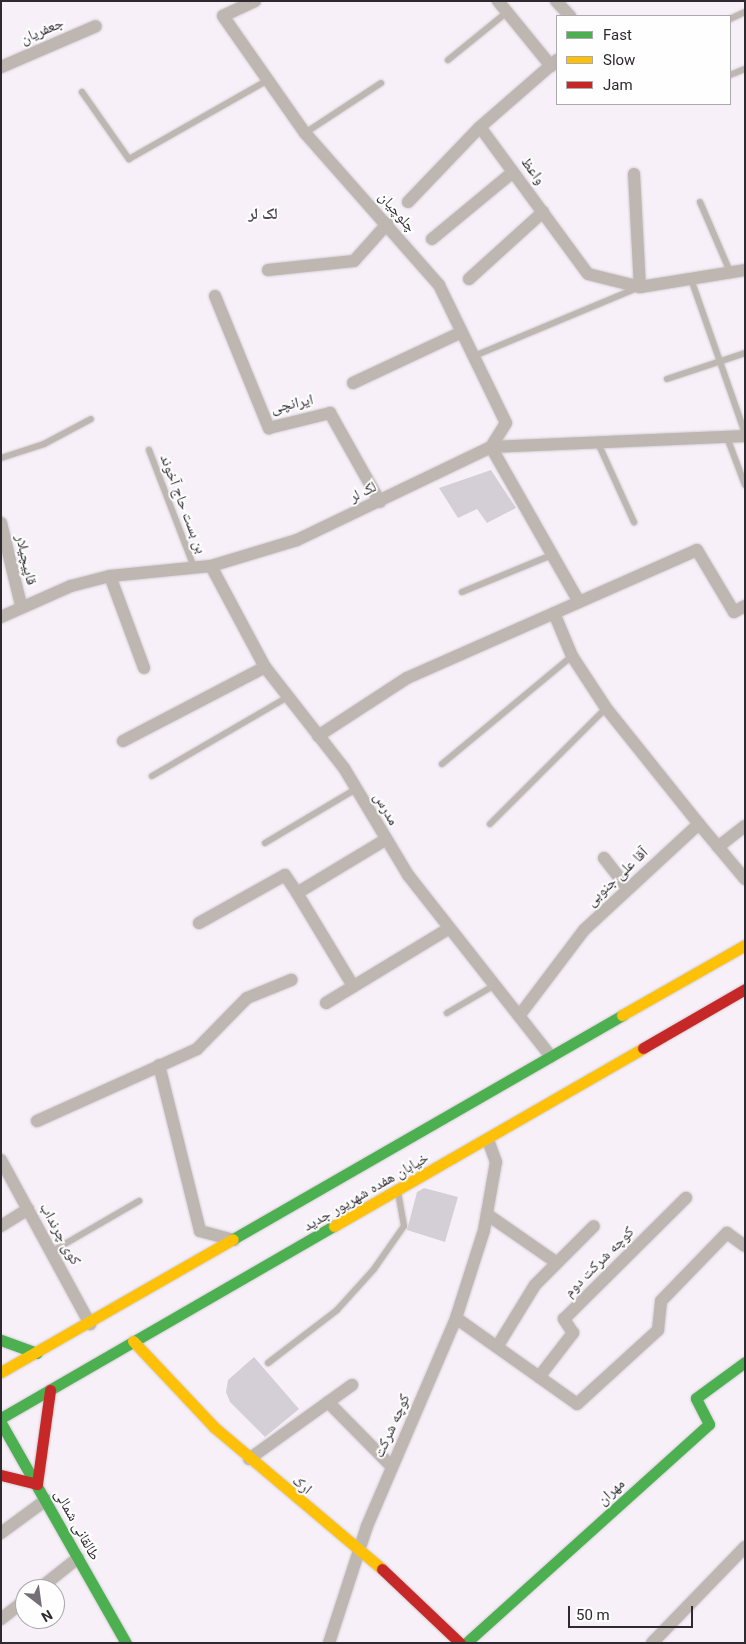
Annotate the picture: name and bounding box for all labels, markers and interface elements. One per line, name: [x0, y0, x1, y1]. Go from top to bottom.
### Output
street label: جعفریان: [18, 14, 66, 48]
legend: [556, 15, 731, 105]
text: Fast: [603, 26, 632, 44]
text: Slow: [603, 51, 635, 69]
text: Jam: [603, 76, 633, 94]
street label: واعظ: [517, 154, 549, 188]
street label: چلوچیان: [375, 188, 419, 236]
district label: لک لر: [248, 204, 278, 224]
street label: ایرانچی: [269, 391, 315, 417]
street label: بن بست حاج آخوند: [156, 452, 210, 556]
street label: لک لر: [347, 478, 379, 506]
street label: قاپیچیلار: [11, 533, 41, 587]
street label: مدرس: [370, 789, 402, 829]
street label: آقا علی جنوبی: [582, 844, 652, 910]
street label: خیابان هفده شهریور جدید: [300, 1149, 432, 1235]
street label: کوی چرنداب: [36, 1200, 84, 1268]
street label: کوچه شرکت دوم: [560, 1223, 638, 1301]
street label: کوچه شرکت: [370, 1391, 414, 1461]
street label: ارک: [288, 1472, 316, 1498]
street label: مهران: [593, 1475, 629, 1509]
street label: طالقانی شمالی: [50, 1487, 104, 1563]
north arrow: [15, 1579, 65, 1629]
scale bar: [571, 1596, 696, 1628]
text: 50 m: [576, 1606, 610, 1624]
text: N: [39, 1607, 55, 1626]

